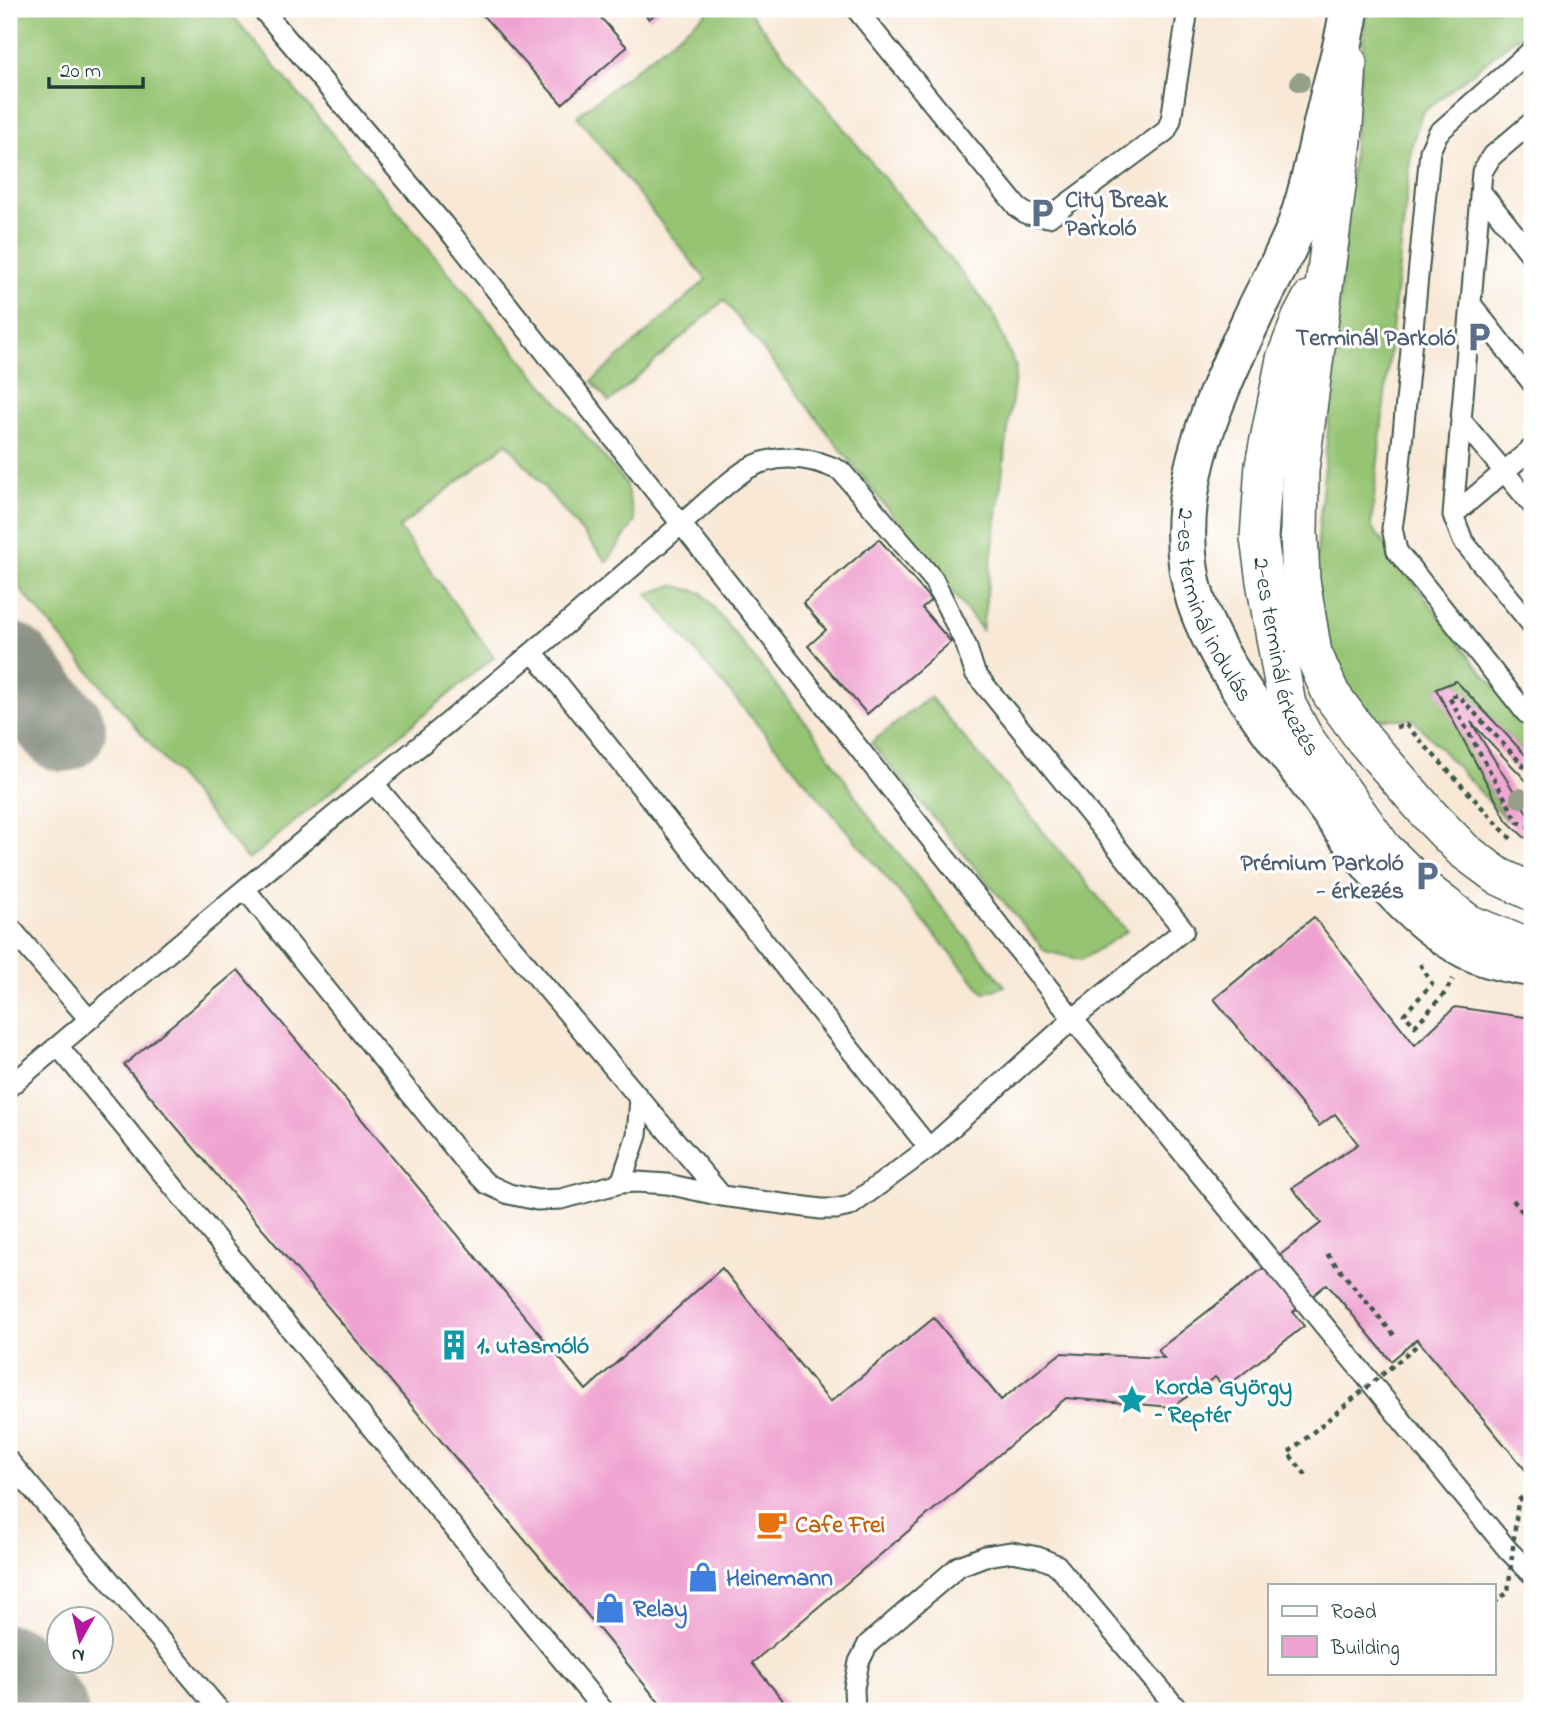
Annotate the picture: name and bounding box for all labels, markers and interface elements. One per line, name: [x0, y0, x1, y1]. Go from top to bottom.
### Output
scale bar: [49, 46, 144, 90]
text: 20 m: [60, 57, 101, 87]
place label: City Break Parkoló: [1065, 184, 1168, 247]
parking icon: City Break Parkoló: [1025, 196, 1059, 230]
parking icon: Terminál Parkoló: [1462, 320, 1496, 354]
place label: Terminál Parkoló: [1295, 322, 1456, 357]
street label: 2-es terminál indulás: [1166, 507, 1260, 710]
street label: 2-es terminál érkezés: [1242, 555, 1328, 765]
place label: Prémium Parkoló - érkezés: [1240, 847, 1404, 910]
parking icon: Prémium Parkoló - érkezés: [1410, 859, 1444, 893]
building icon: 1. utasmóló: [437, 1328, 471, 1362]
place label: 1. utasmóló: [477, 1330, 589, 1365]
place label: Korda György – Reptér: [1154, 1371, 1292, 1434]
place icon: Korda György – Reptér: [1115, 1383, 1149, 1417]
cafe icon: Cafe Frei: [755, 1507, 789, 1541]
place label: Cafe Frei: [795, 1509, 885, 1544]
shop icon: Heinemann: [686, 1560, 720, 1594]
place label: Heinemann: [726, 1562, 833, 1597]
legend: [1268, 1584, 1496, 1674]
shop icon: Relay: [593, 1591, 627, 1625]
place label: Relay: [633, 1593, 687, 1629]
text: Road: [1331, 1598, 1377, 1628]
north arrow: [46, 1604, 116, 1674]
text: Building: [1330, 1634, 1400, 1666]
text: N: [70, 1640, 86, 1669]

